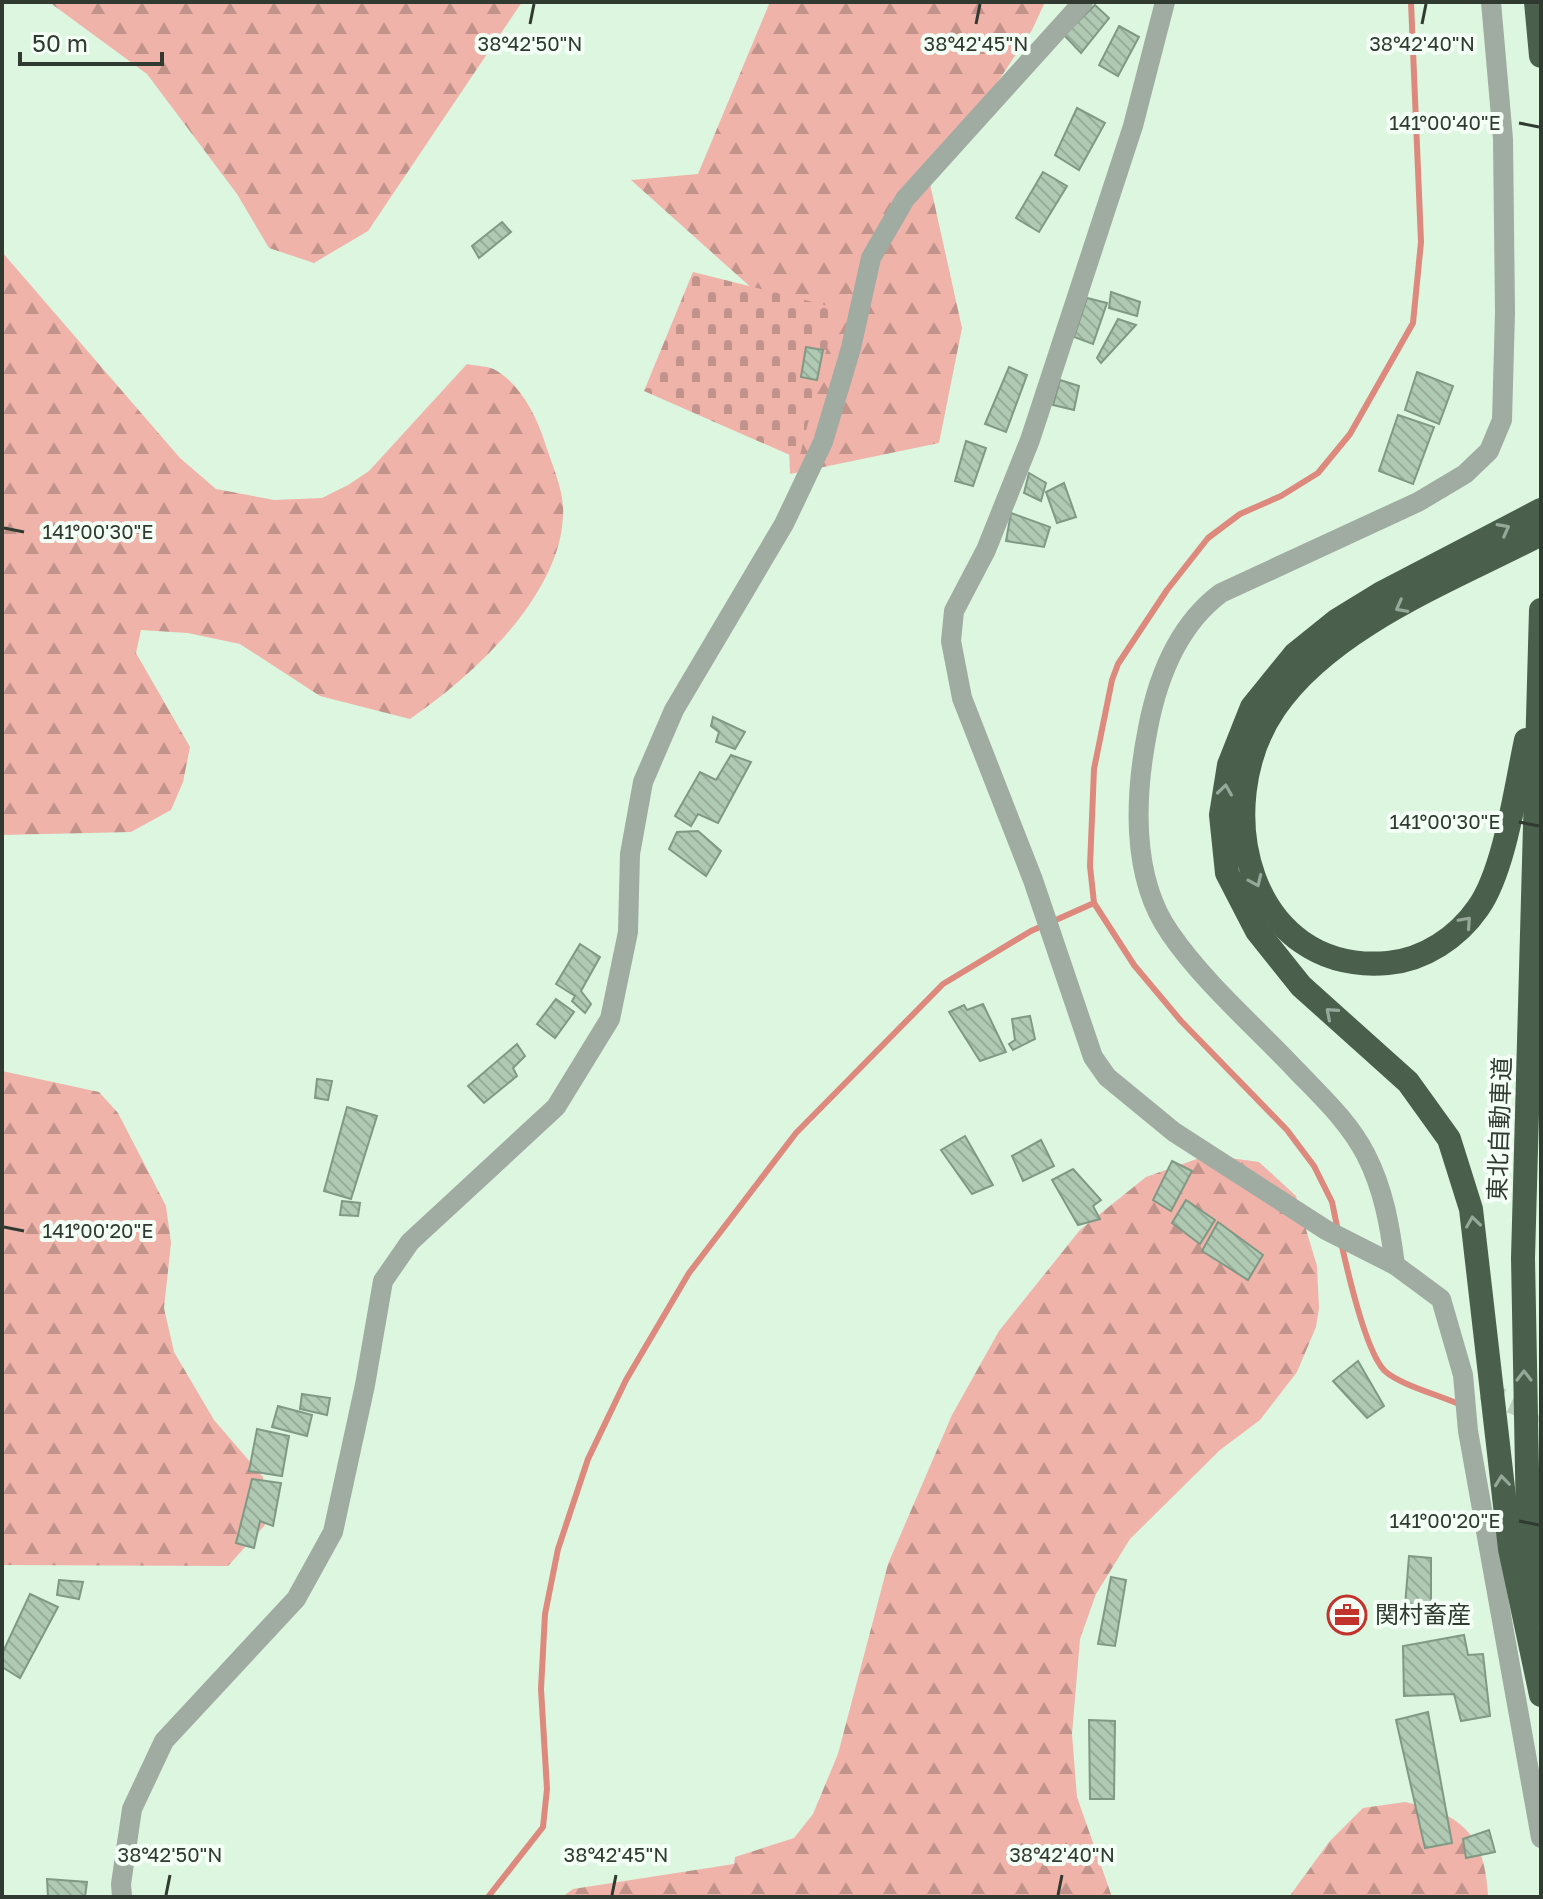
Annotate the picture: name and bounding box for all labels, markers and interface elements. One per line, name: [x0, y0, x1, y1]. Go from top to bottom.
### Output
scale bar: [20, 16, 162, 66]
text: 50 m: [32, 28, 88, 57]
text: 38°42'50"N: [477, 31, 583, 55]
text: 38°42'45"N: [924, 31, 1028, 55]
text: 38°42'40"N: [1369, 31, 1475, 55]
text: 141°00'40"E: [1389, 110, 1501, 134]
text: 141°00'30"E: [42, 519, 154, 543]
one-way arrow: [1496, 523, 1511, 538]
one-way arrow: [1394, 598, 1409, 613]
one-way arrow: [1216, 783, 1233, 797]
text: 141°00'30"E: [1389, 809, 1501, 833]
one-way arrow: [1246, 873, 1262, 887]
one-way arrow: [1457, 916, 1471, 931]
one-way arrow: [1326, 1008, 1341, 1023]
street label: 東北自動車道: [1481, 1056, 1516, 1201]
one-way arrow: [1465, 1215, 1482, 1229]
text: 141°00'20"E: [43, 1218, 154, 1242]
one-way arrow: [1515, 1369, 1533, 1382]
one-way arrow: [1494, 1474, 1511, 1487]
text: 141°00'20"E: [1390, 1508, 1501, 1532]
office icon: 関村畜産: [1326, 1594, 1368, 1636]
place label: 関村畜産: [1375, 1599, 1471, 1628]
text: 38°42'50"N: [117, 1842, 223, 1866]
text: 38°42'45"N: [564, 1842, 668, 1866]
text: 38°42'40"N: [1009, 1842, 1115, 1866]

